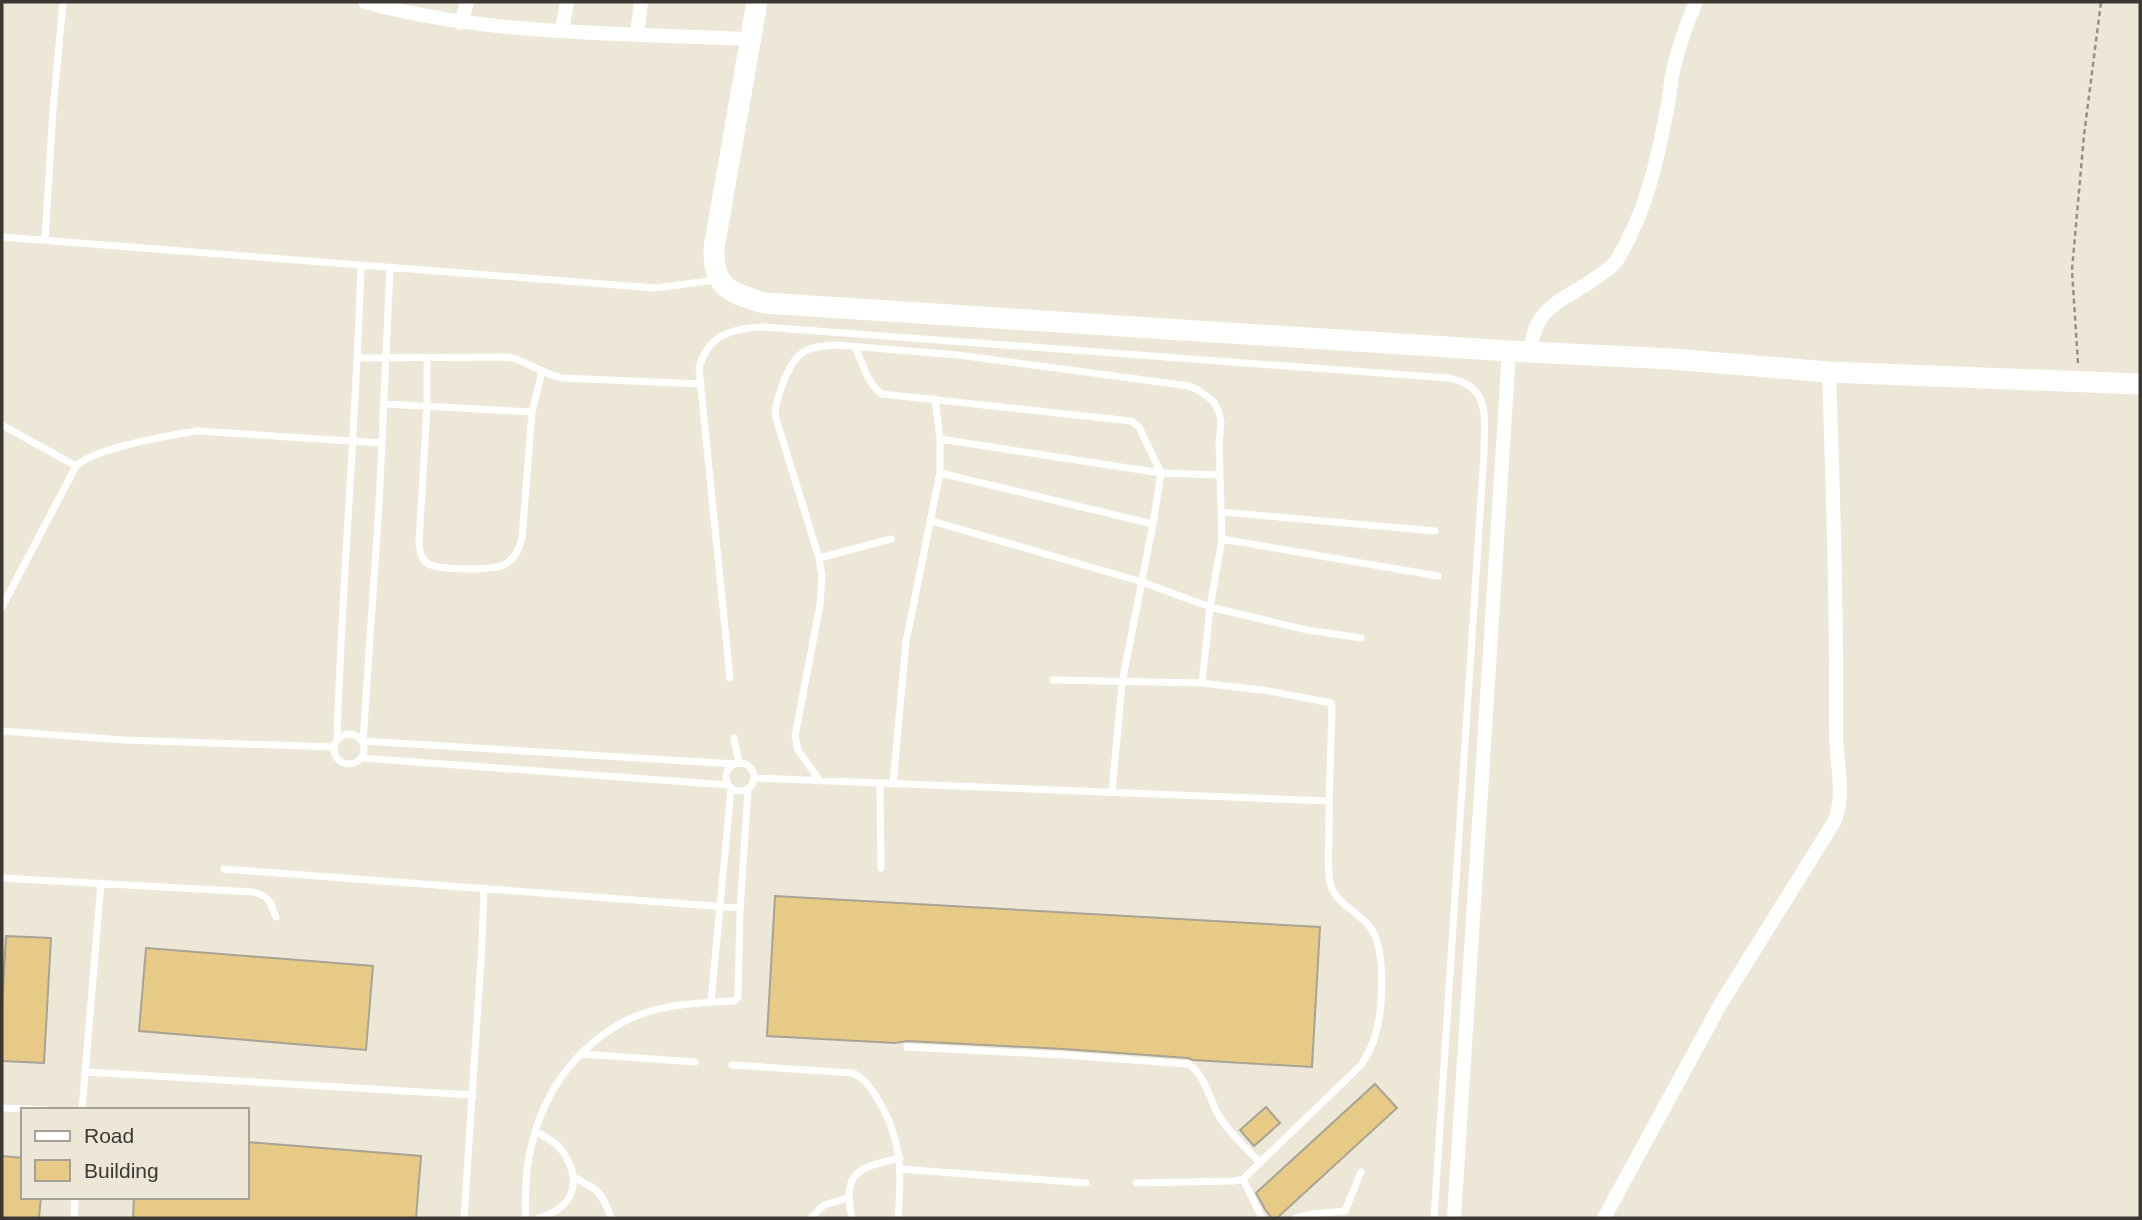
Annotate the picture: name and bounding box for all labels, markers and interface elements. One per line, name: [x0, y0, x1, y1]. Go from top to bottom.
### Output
legend: [21, 1108, 248, 1199]
text: Road: [84, 1124, 134, 1147]
text: Building: [84, 1159, 159, 1182]

